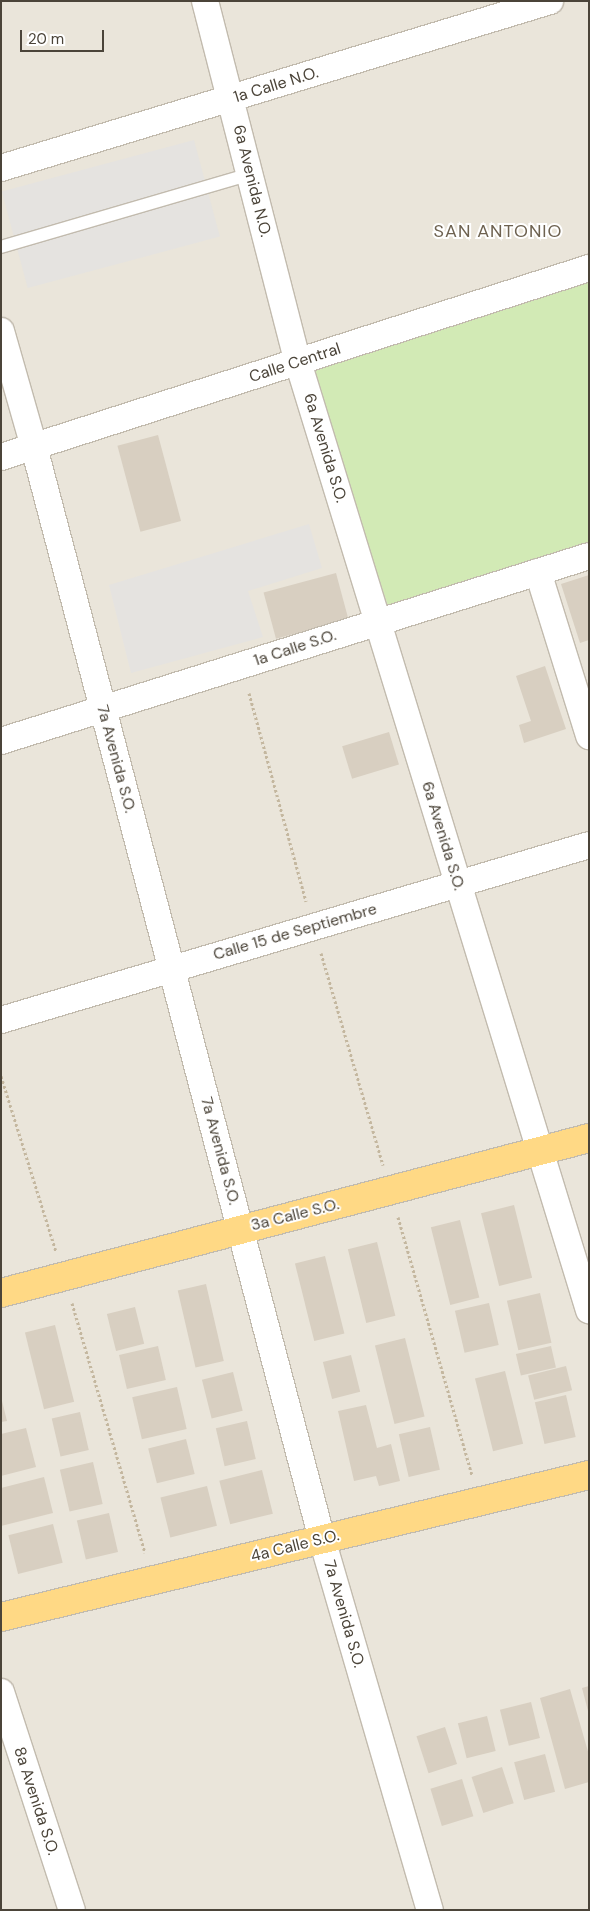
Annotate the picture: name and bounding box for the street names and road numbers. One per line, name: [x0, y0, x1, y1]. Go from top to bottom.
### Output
street label: 1a Calle N.O.: [231, 63, 321, 107]
street label: 6a Avenida N.O.: [229, 123, 275, 239]
street label: Calle Central: [247, 339, 343, 387]
street label: 6a Avenida S.O.: [299, 391, 351, 505]
street label: 1a Calle S.O.: [251, 626, 339, 670]
street label: 7a Avenida S.O.: [92, 703, 140, 815]
street label: 6a Avenida S.O.: [417, 779, 469, 893]
street label: Calle 15 de Septiembre: [211, 899, 379, 965]
street label: 7a Avenida S.O.: [196, 1095, 244, 1207]
street label: 3a Calle S.O.: [249, 1195, 341, 1235]
street label: 4a Calle S.O.: [249, 1526, 341, 1566]
street label: 7a Avenida S.O.: [319, 1558, 369, 1670]
street label: 8a Avenida S.O.: [9, 1744, 63, 1858]

